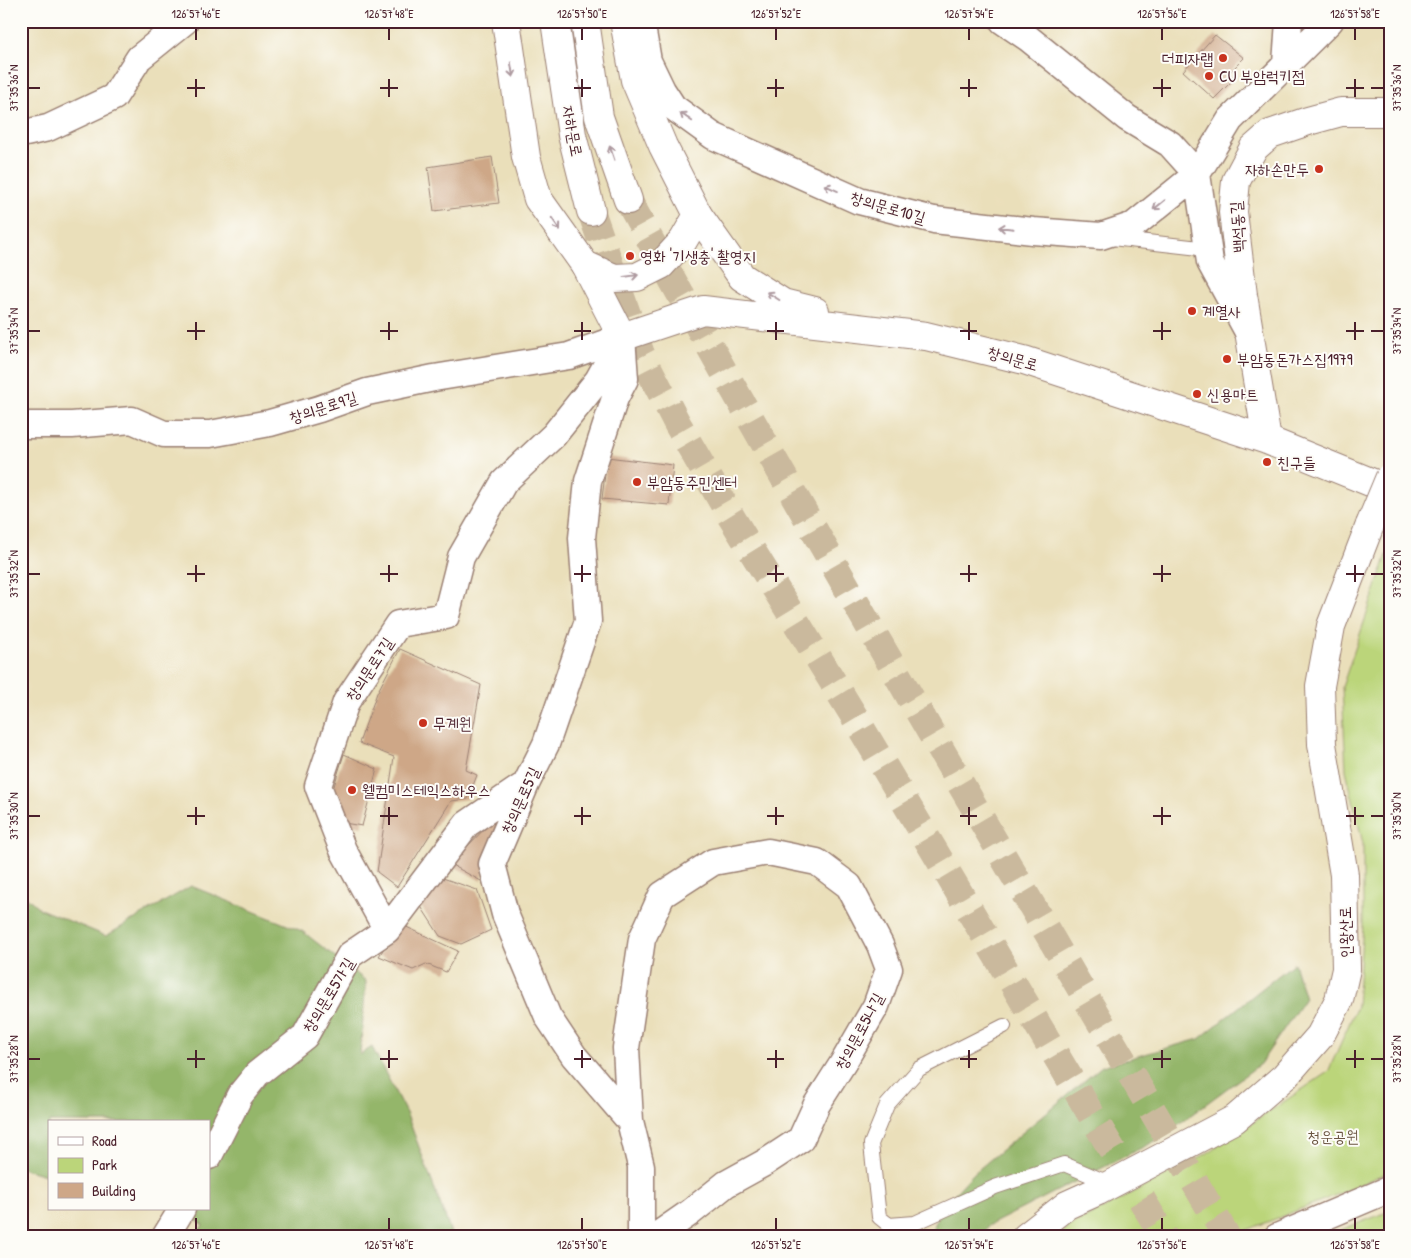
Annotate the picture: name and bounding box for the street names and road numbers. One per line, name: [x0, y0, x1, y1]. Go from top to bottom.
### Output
street label: 자하문로: [557, 104, 589, 158]
street label: 창의문로10길: [848, 186, 928, 228]
street label: 백석동길: [1224, 200, 1250, 253]
street label: 창의문로: [985, 340, 1041, 376]
street label: 창의문로9길: [286, 386, 360, 428]
street label: 창의문로7길: [340, 633, 398, 705]
street label: 창의문로5길: [495, 763, 545, 837]
street label: 인왕산로: [1334, 906, 1356, 958]
street label: 창의문로5가길: [297, 953, 359, 1037]
street label: 창의문로5나길: [830, 989, 888, 1073]

